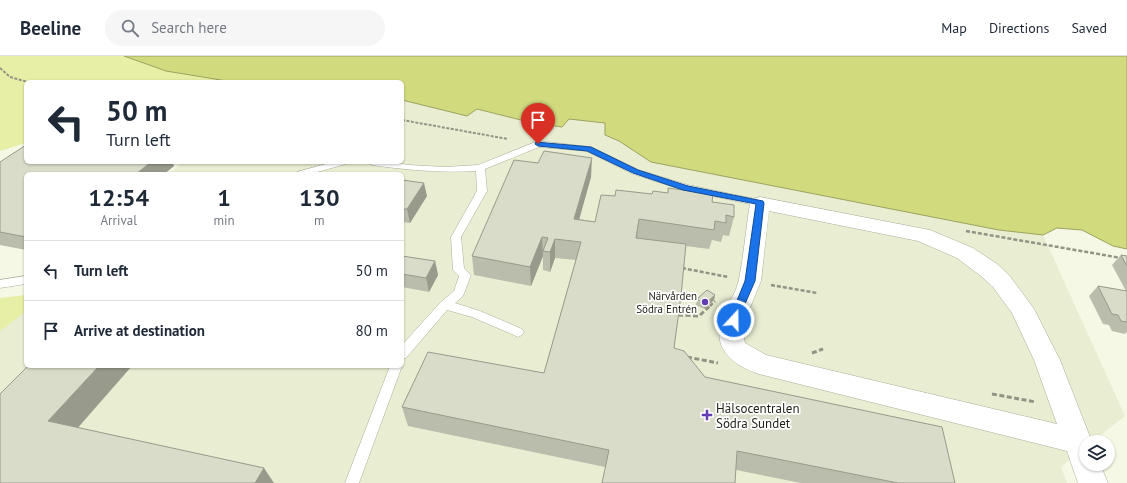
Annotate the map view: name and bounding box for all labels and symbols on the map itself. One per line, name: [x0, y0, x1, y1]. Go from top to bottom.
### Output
pin: [521, 103, 555, 144]
place label: Närvården Södra Entrén: [636, 289, 697, 316]
marker: Närvården Södra Entrén: [700, 297, 710, 307]
position arrow: [713, 299, 755, 341]
place label: Hälsocentralen Södra Sundet: [716, 400, 800, 432]
marker: Hälsocentralen Södra Sundet: [701, 409, 713, 421]

